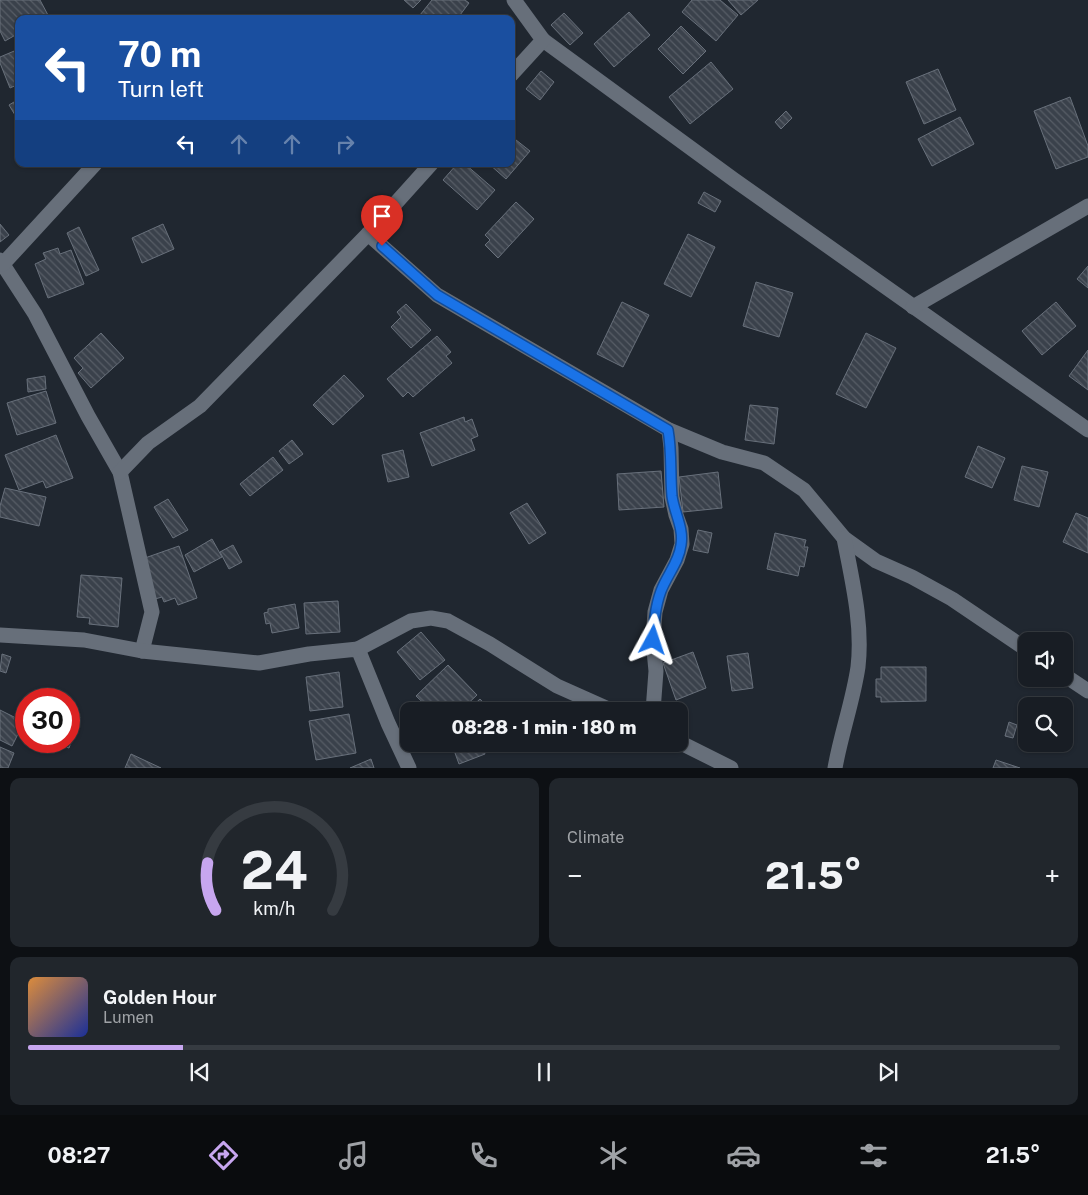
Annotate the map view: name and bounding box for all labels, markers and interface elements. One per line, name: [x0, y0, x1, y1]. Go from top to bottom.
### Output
text: 70 m: [118, 34, 201, 75]
icon: left: [35, 35, 100, 100]
text: Turn left: [118, 76, 204, 102]
icon: left: [172, 130, 200, 158]
icon: ahead: [225, 130, 253, 158]
icon: ahead: [278, 130, 306, 158]
icon: right: [331, 130, 359, 158]
pin: [361, 195, 403, 246]
icon: arrive: [368, 202, 396, 230]
position arrow: [626, 613, 678, 665]
map controls: [1018, 632, 1073, 752]
button: sound: [1018, 632, 1073, 687]
speed limit sign: 30: [15, 688, 80, 753]
button: search: [1018, 697, 1073, 752]
text: 08:28 · 1 min · 180 m: [451, 716, 637, 738]
text: Climate: [567, 828, 624, 847]
text: 24: [241, 840, 308, 901]
text: 21.5°: [765, 853, 862, 898]
text: −: [567, 859, 583, 892]
text: +: [1044, 859, 1060, 892]
text: km/h: [253, 898, 296, 919]
text: Golden Hour: [103, 986, 217, 1008]
text: Lumen: [103, 1008, 154, 1027]
icon: previous: [186, 1058, 214, 1086]
icon: pause: [530, 1058, 558, 1086]
icon: next: [874, 1058, 902, 1086]
icon: directions: [206, 1138, 241, 1173]
icon: music: [336, 1138, 371, 1173]
icon: phone: [466, 1138, 501, 1173]
icon: climate: [596, 1138, 631, 1173]
icon: car: [726, 1138, 761, 1173]
icon: filters: [856, 1138, 891, 1173]
text: 08:27: [48, 1142, 111, 1168]
text: 21.5°: [986, 1142, 1040, 1168]

